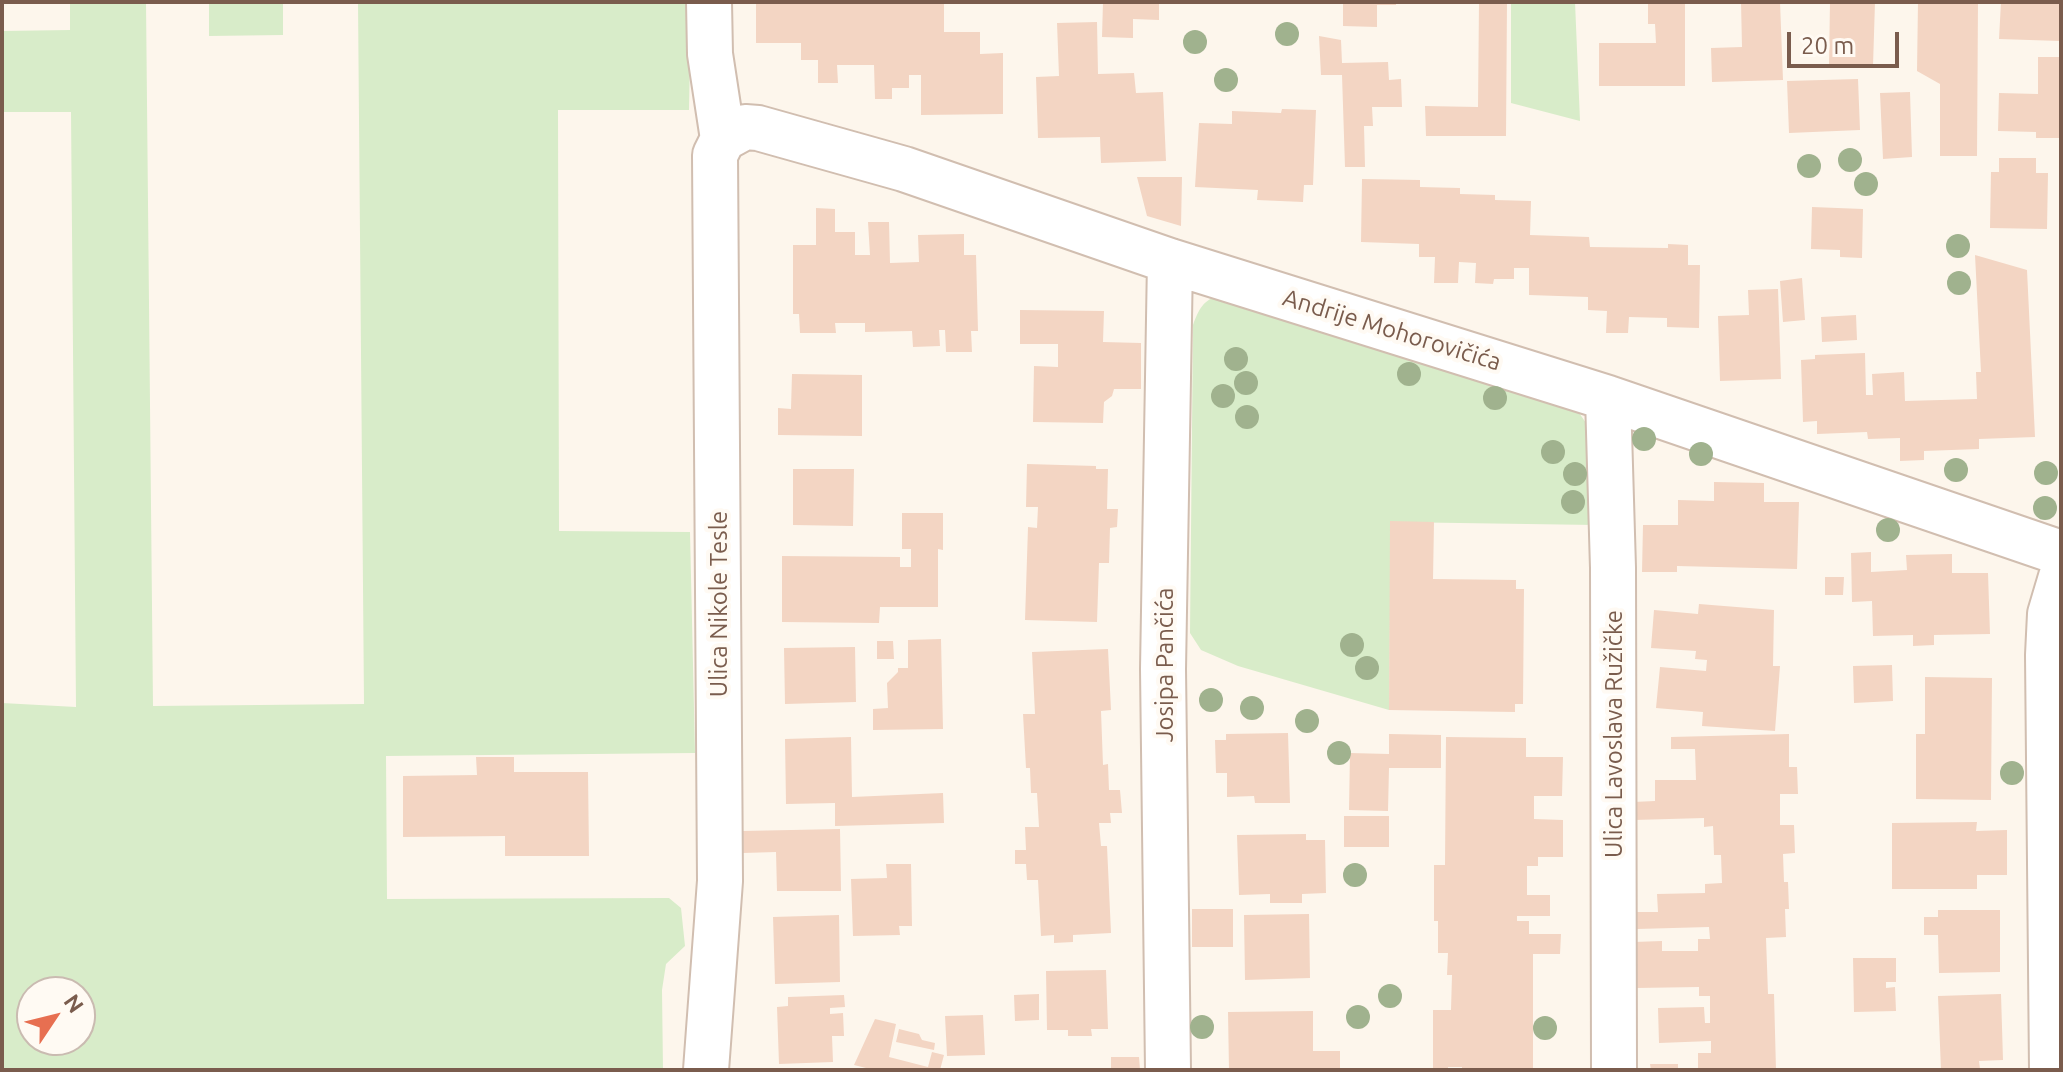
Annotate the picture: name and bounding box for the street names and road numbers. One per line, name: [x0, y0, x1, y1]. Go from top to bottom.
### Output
street label: Andrije Mohorovičića: [1279, 283, 1505, 377]
street label: Ulica Nikole Tesle: [705, 511, 733, 697]
street label: Josipa Pančića: [1151, 588, 1179, 742]
street label: Ulica Lavoslava Ružičke: [1600, 610, 1628, 858]

